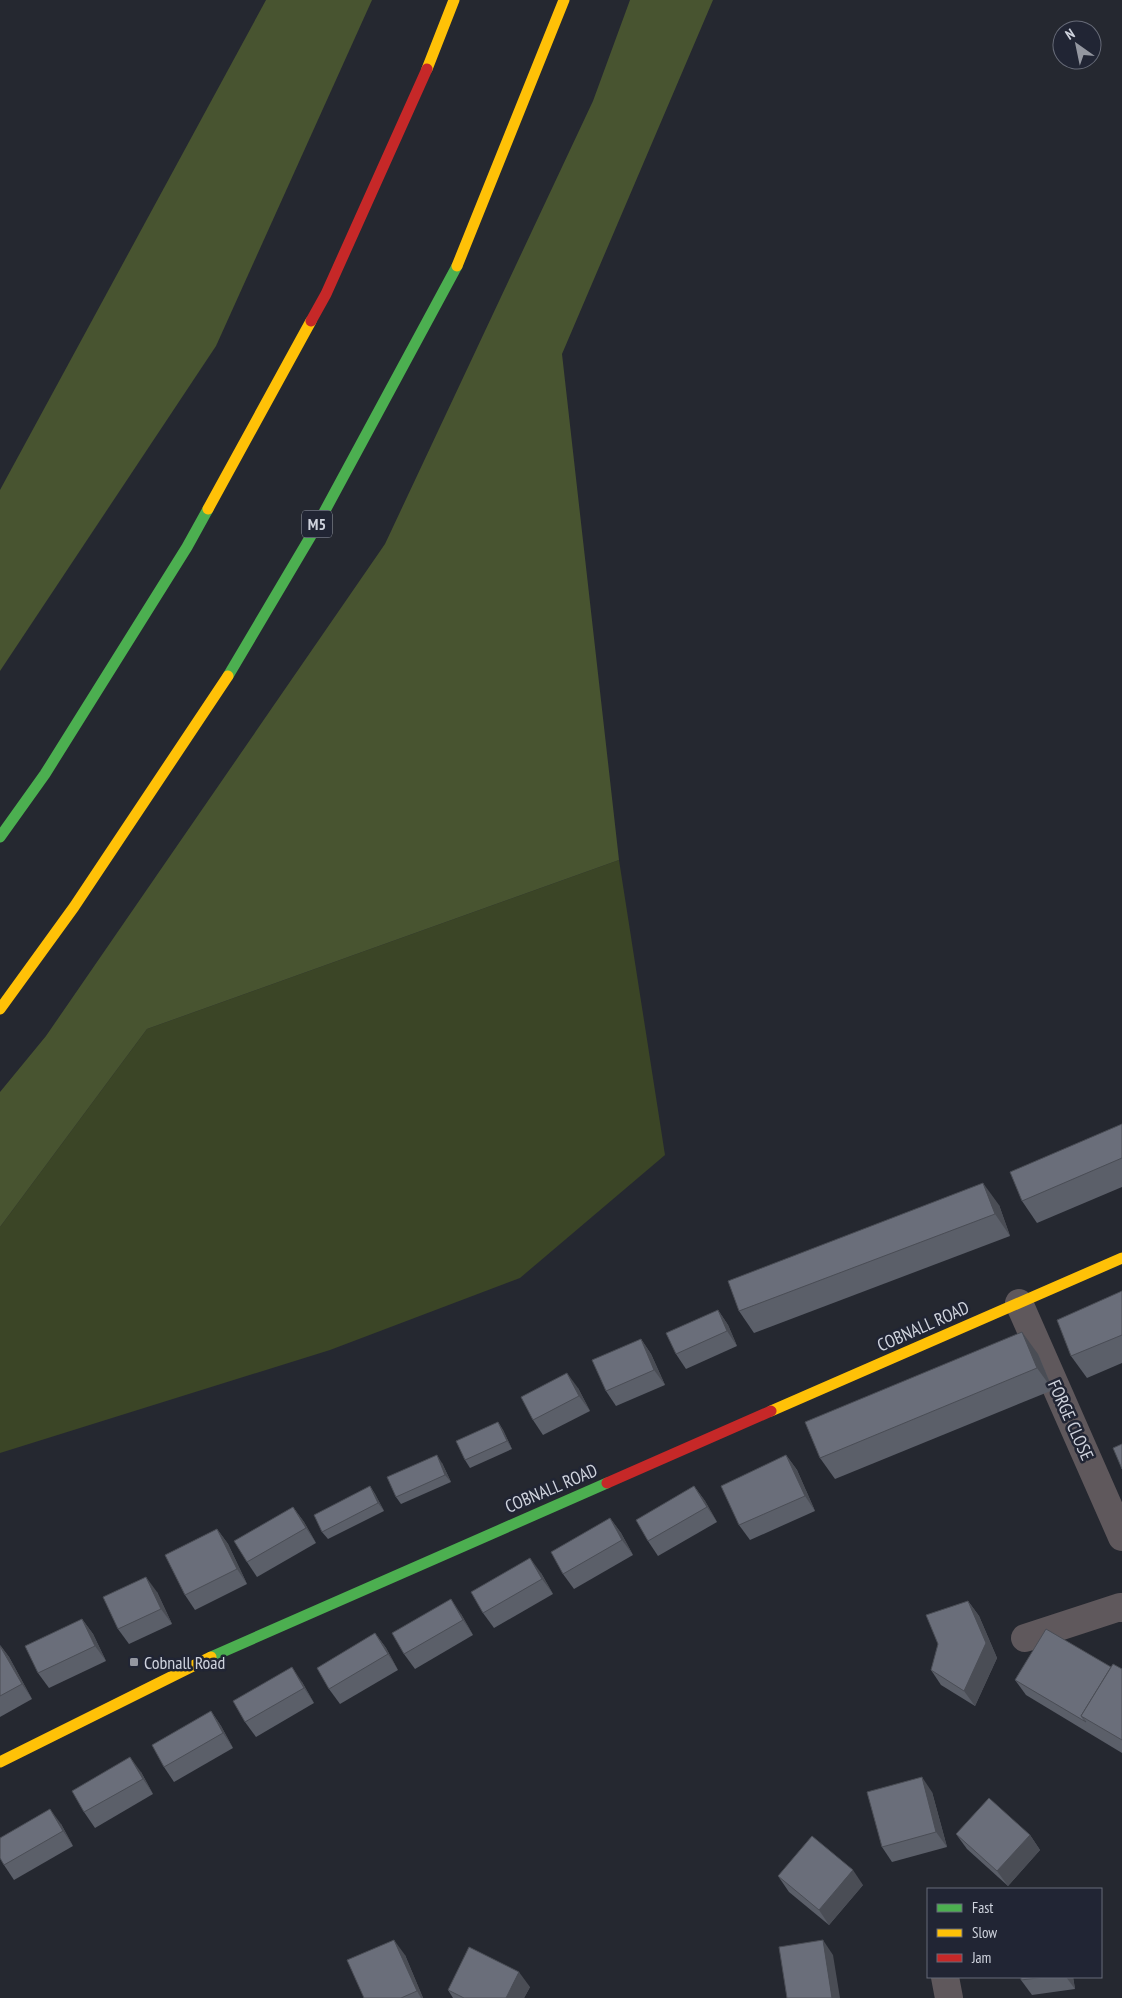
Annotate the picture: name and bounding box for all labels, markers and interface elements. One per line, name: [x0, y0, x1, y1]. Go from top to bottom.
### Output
north arrow: [1052, 20, 1102, 70]
text: N: [1062, 24, 1078, 44]
road number: M5: [302, 510, 332, 538]
street label: COBNALL ROAD: [873, 1296, 973, 1356]
street label: FORGE CLOSE: [1043, 1376, 1099, 1464]
street label: COBNALL ROAD: [501, 1458, 601, 1518]
place label: Cobnall Road: [144, 1651, 225, 1674]
marker: Cobnall Road: [128, 1656, 140, 1668]
legend: [927, 1888, 1102, 1978]
text: Fast: [972, 1898, 993, 1917]
text: Slow: [972, 1923, 997, 1942]
text: Jam: [971, 1948, 991, 1967]

